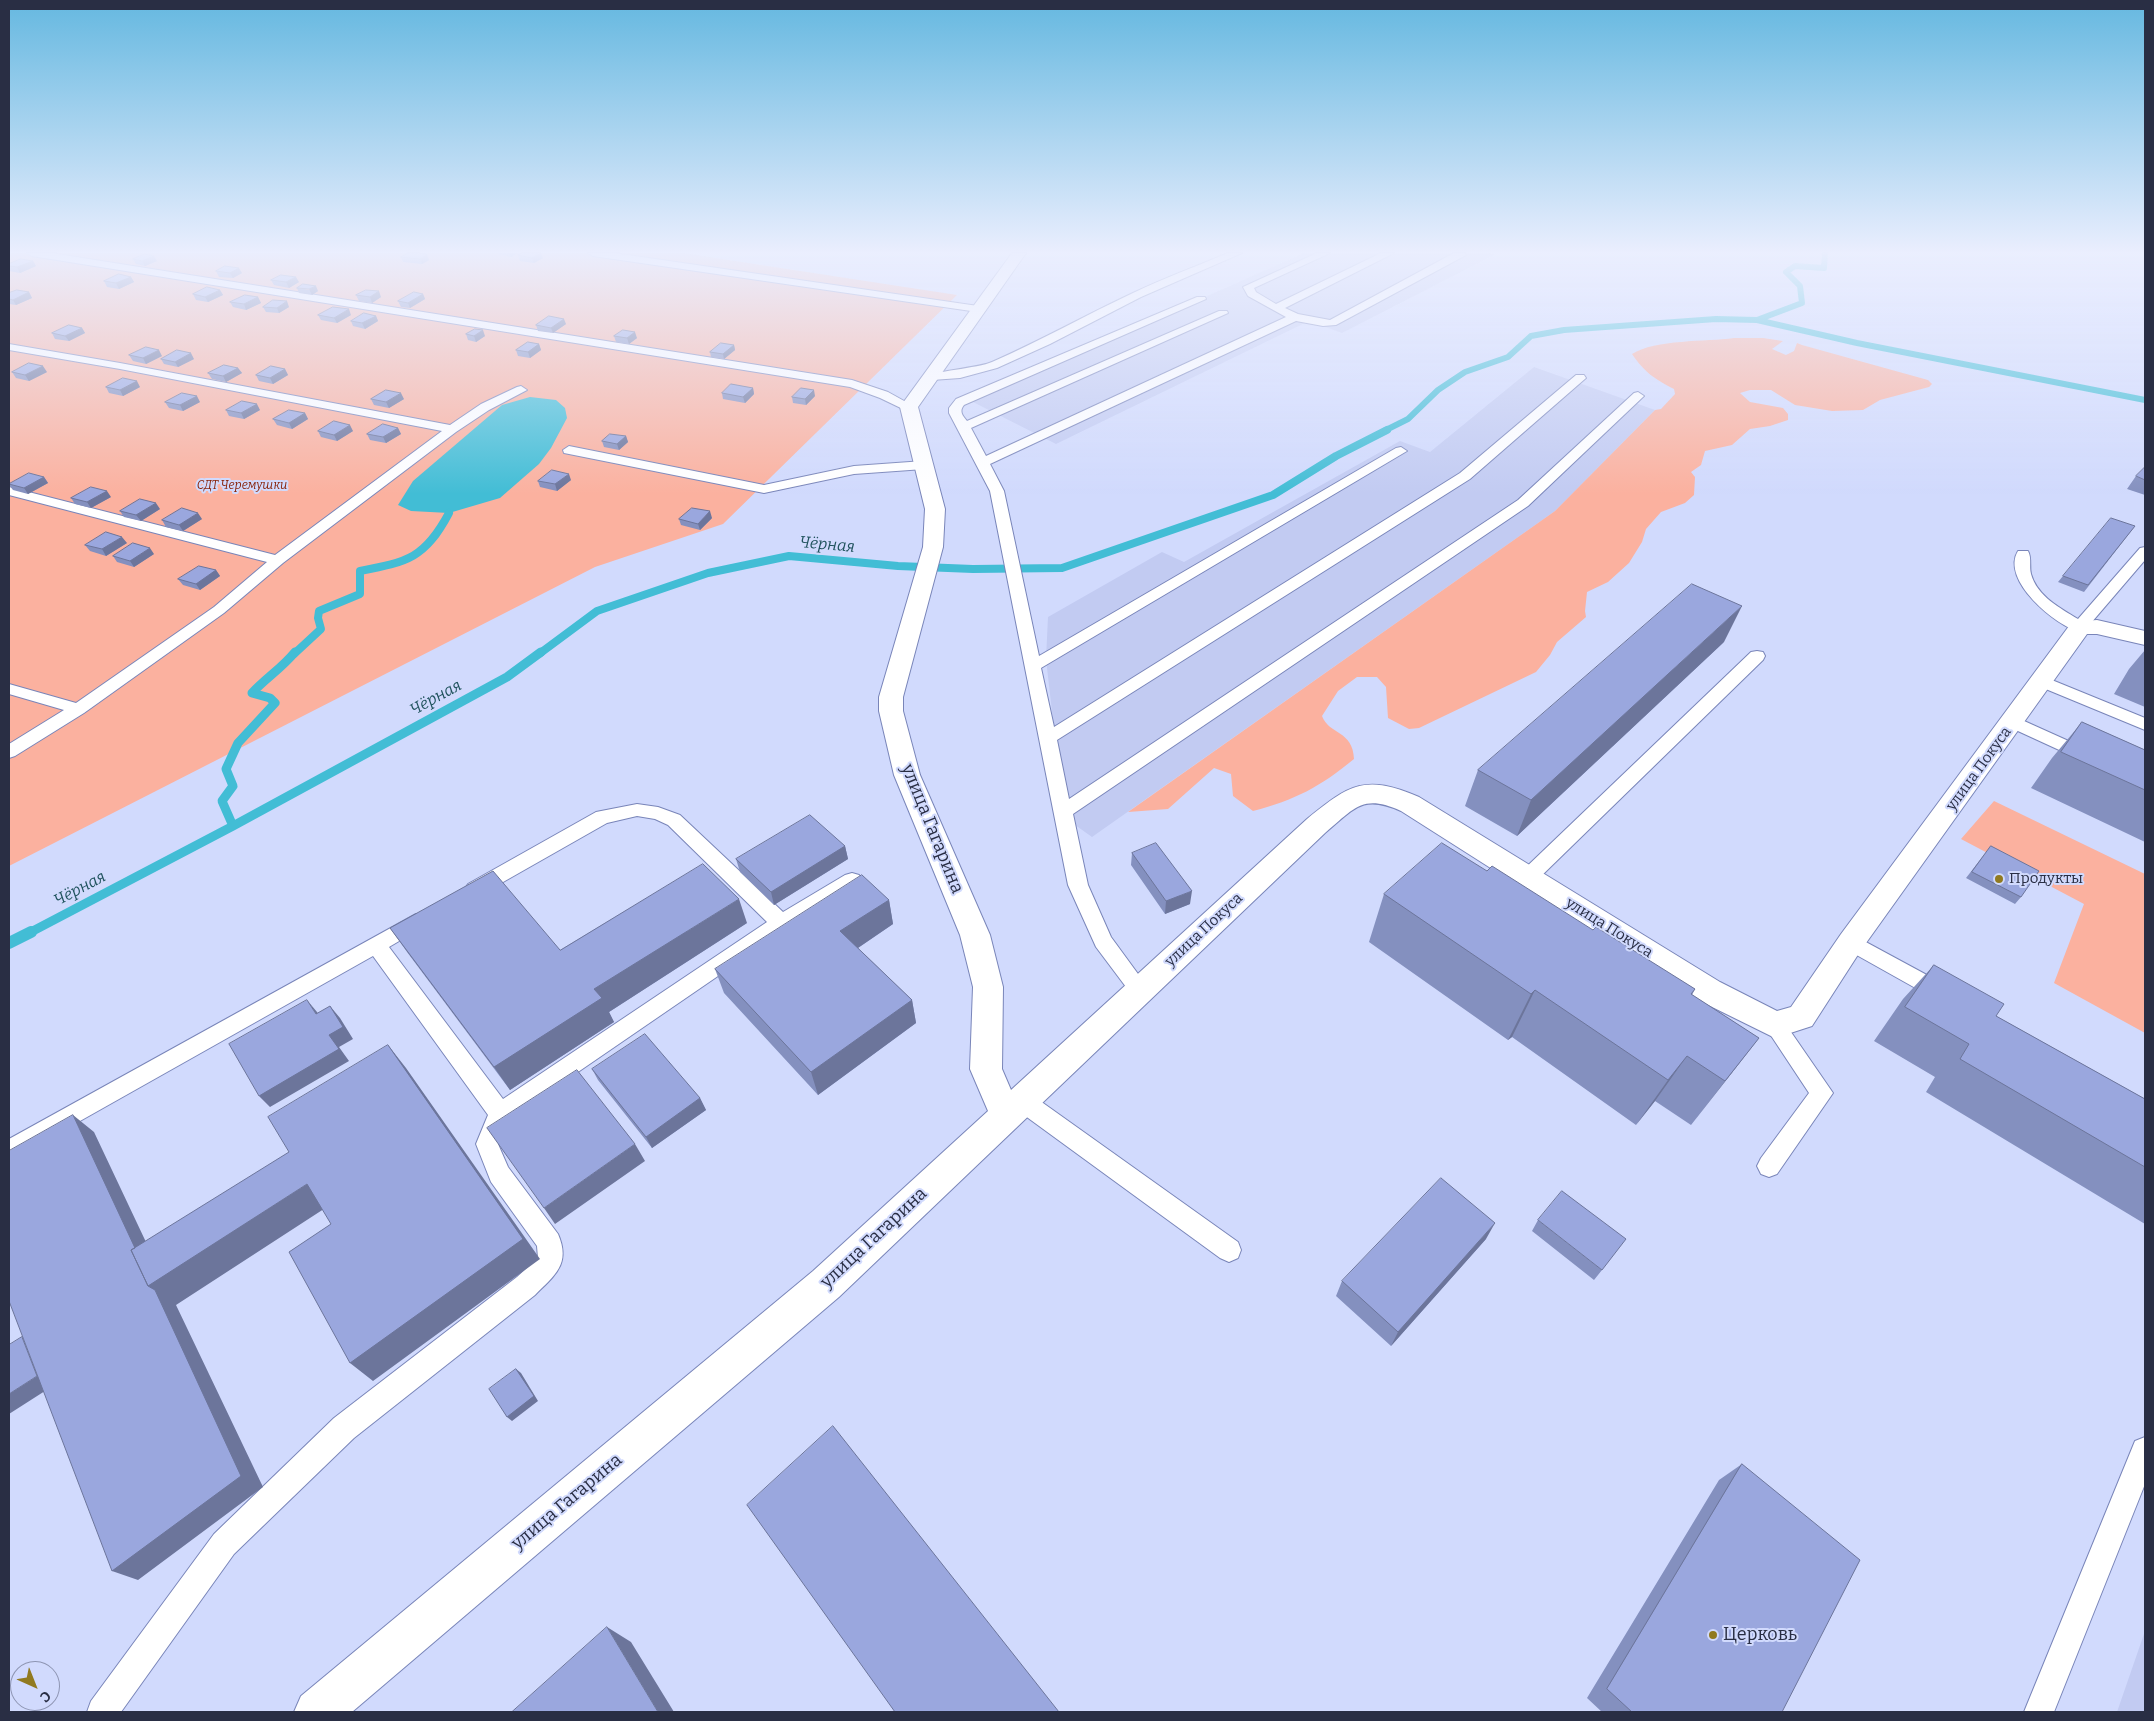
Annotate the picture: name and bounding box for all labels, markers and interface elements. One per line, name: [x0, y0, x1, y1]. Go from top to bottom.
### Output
park label: СДТ Черемушки: [197, 479, 287, 493]
water label: Чёрная: [798, 533, 856, 557]
water label: Чёрная: [407, 676, 465, 720]
street label: улица Покуса: [1943, 724, 2015, 814]
street label: улица Гагарина: [896, 761, 968, 897]
water label: Чёрная: [51, 867, 109, 911]
place label: Продукты: [2009, 870, 2083, 888]
marker: Продукты: [1993, 873, 2005, 885]
street label: улица Покуса: [1162, 890, 1246, 970]
street label: улица Покуса: [1562, 894, 1656, 962]
street label: улица Гагарина: [816, 1183, 932, 1293]
street label: улица Гагарина: [507, 1449, 627, 1555]
place label: Церковь: [1723, 1624, 1797, 1646]
marker: Церковь: [1707, 1629, 1719, 1641]
north arrow: [10, 1661, 60, 1711]
text: С: [36, 1687, 54, 1706]

